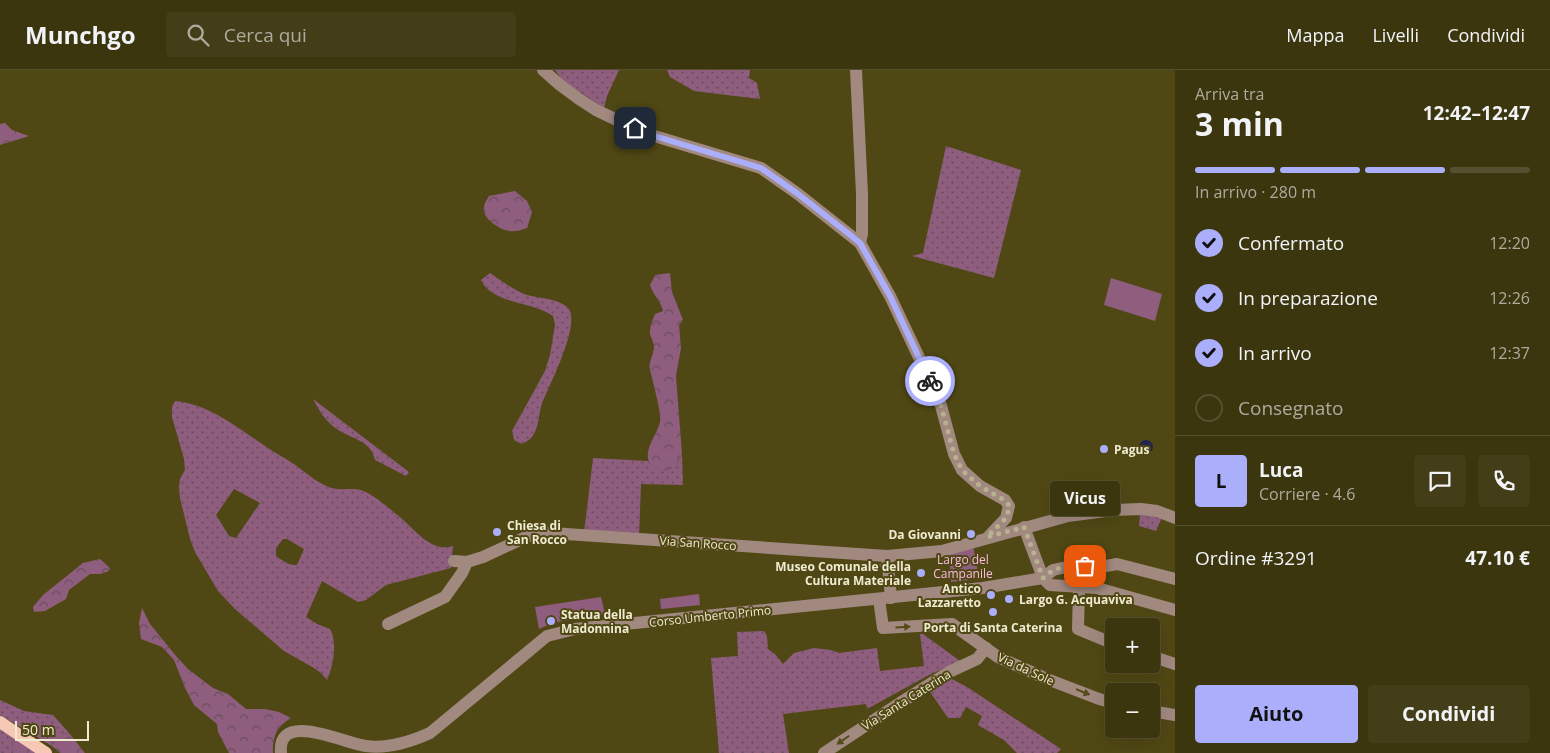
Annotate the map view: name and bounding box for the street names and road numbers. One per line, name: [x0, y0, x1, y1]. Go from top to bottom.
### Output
street label: Via San Rocco: [659, 532, 737, 554]
street label: Corso Umberto Primo: [648, 601, 772, 631]
street label: Via da Sole: [995, 648, 1057, 690]
street label: Via Santa Caterina: [858, 666, 954, 734]

